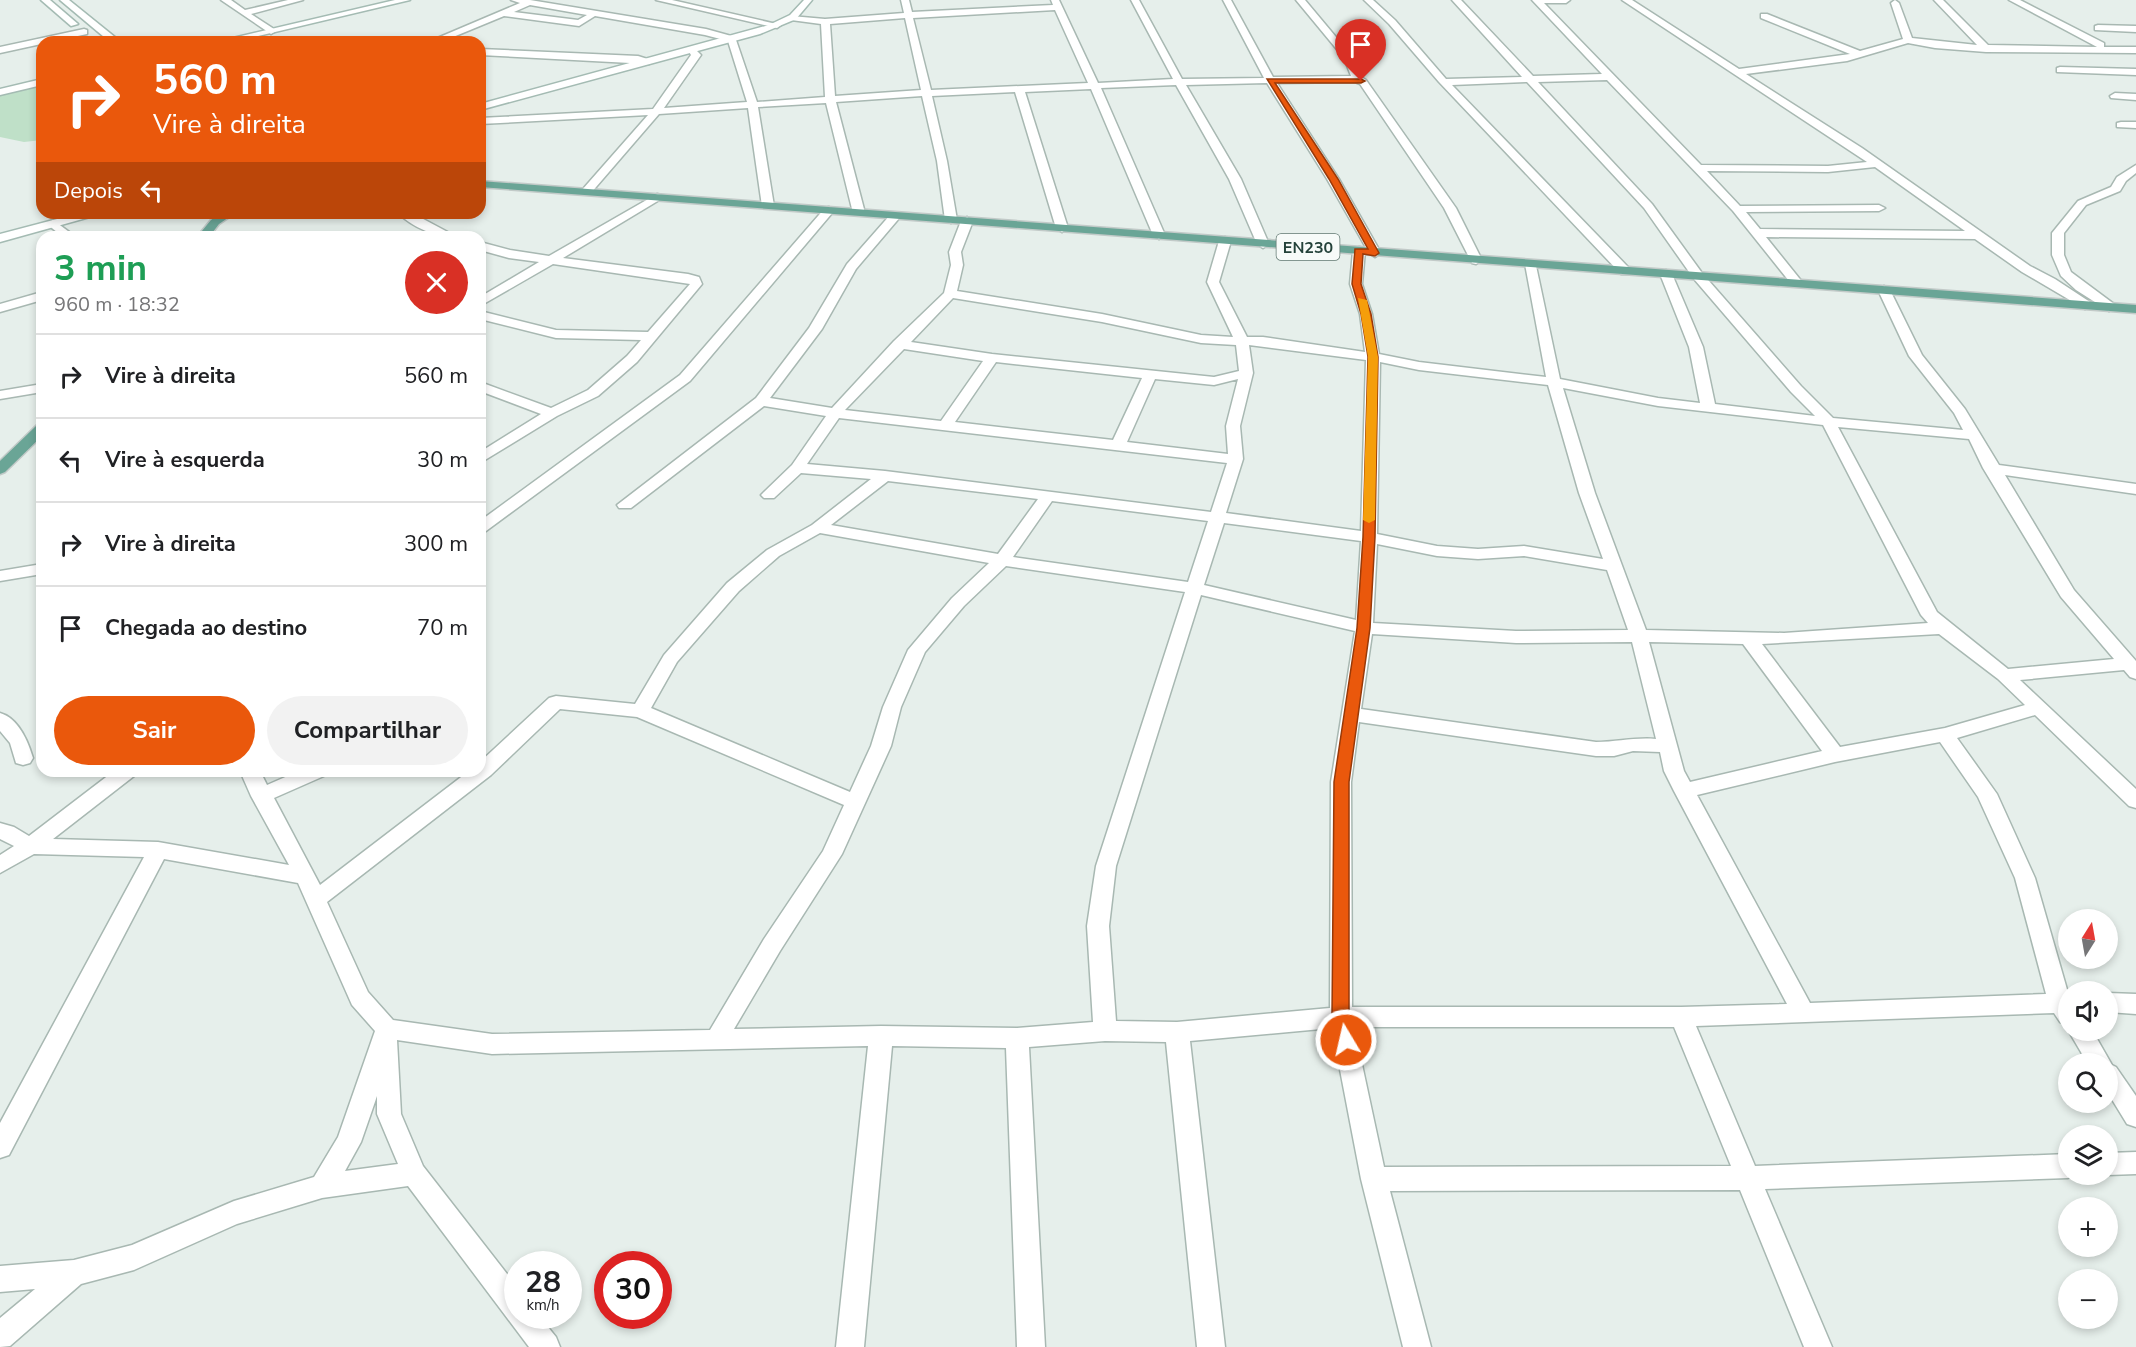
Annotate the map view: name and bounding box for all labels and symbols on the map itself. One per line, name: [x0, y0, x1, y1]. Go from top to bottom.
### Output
pin: [1335, 19, 1386, 81]
road number: EN230: [1276, 234, 1340, 260]
north arrow: [2058, 909, 2118, 969]
position arrow: [1314, 1008, 1378, 1072]
speed limit sign: 30: [594, 1251, 672, 1329]

